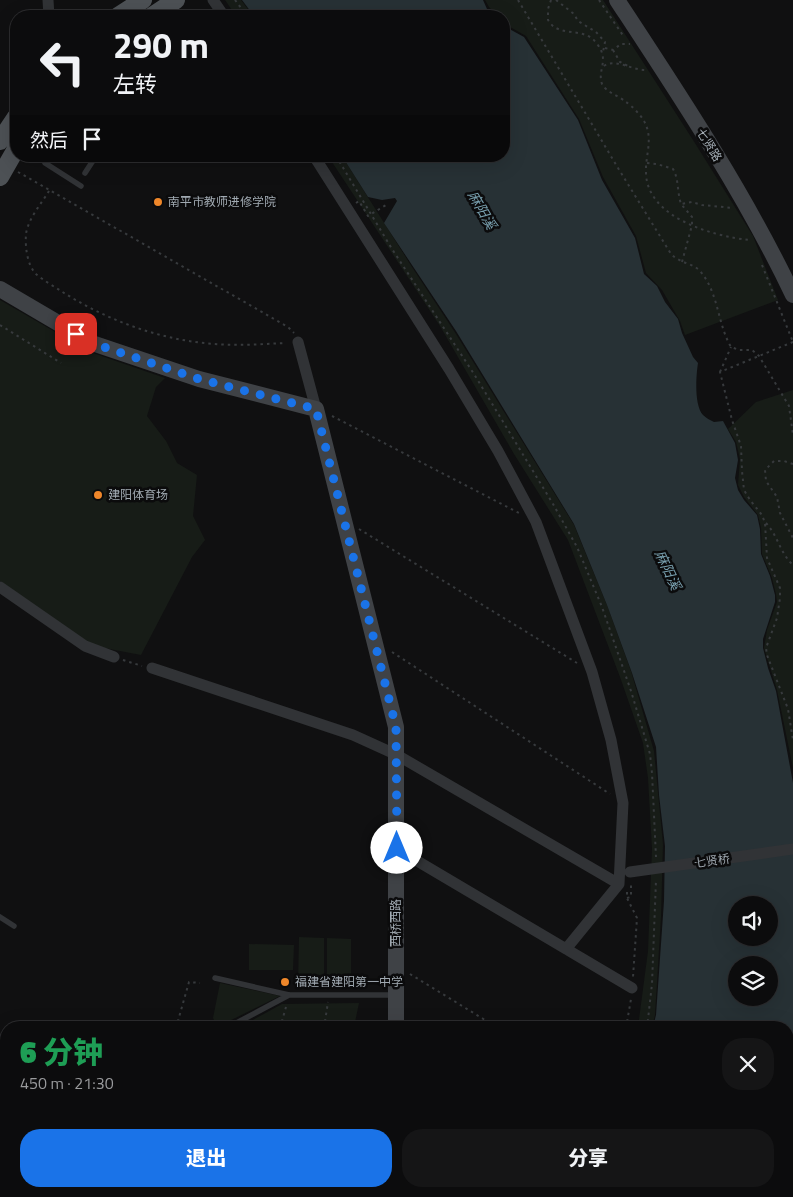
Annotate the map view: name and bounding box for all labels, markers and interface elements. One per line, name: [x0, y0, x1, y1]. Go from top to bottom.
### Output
text: 290 m: [113, 18, 209, 72]
icon: left: [30, 30, 95, 95]
text: 左转: [113, 67, 157, 101]
street label: 七贤路: [692, 124, 727, 165]
text: 然后: [30, 125, 68, 154]
icon: arrive: [78, 125, 106, 153]
water label: 麻阳溪: [463, 186, 503, 235]
place label: 南平市教师进修学院: [168, 192, 276, 211]
marker: 南平市教师进修学院: [152, 196, 164, 208]
pin: [55, 313, 97, 355]
icon: arrive: [62, 320, 90, 348]
place label: 建阳体育场: [108, 485, 168, 504]
marker: 建阳体育场: [92, 489, 104, 501]
water label: 麻阳溪: [650, 546, 688, 595]
position arrow: [370, 821, 422, 873]
street label: 七贤桥: [693, 849, 731, 872]
map controls: [728, 896, 778, 1006]
button: sound: [728, 896, 778, 946]
street label: 西桥西路: [386, 899, 405, 947]
button: layers: [728, 956, 778, 1006]
place label: 福建省建阳第一中学: [295, 972, 403, 991]
marker: 福建省建阳第一中学: [279, 976, 291, 988]
text: 6 分钟: [20, 1029, 103, 1075]
button: close: [722, 1038, 774, 1090]
text: 450 m · 21:30: [20, 1071, 114, 1095]
button: 退出: [20, 1129, 392, 1187]
button: 分享: [402, 1129, 774, 1187]

